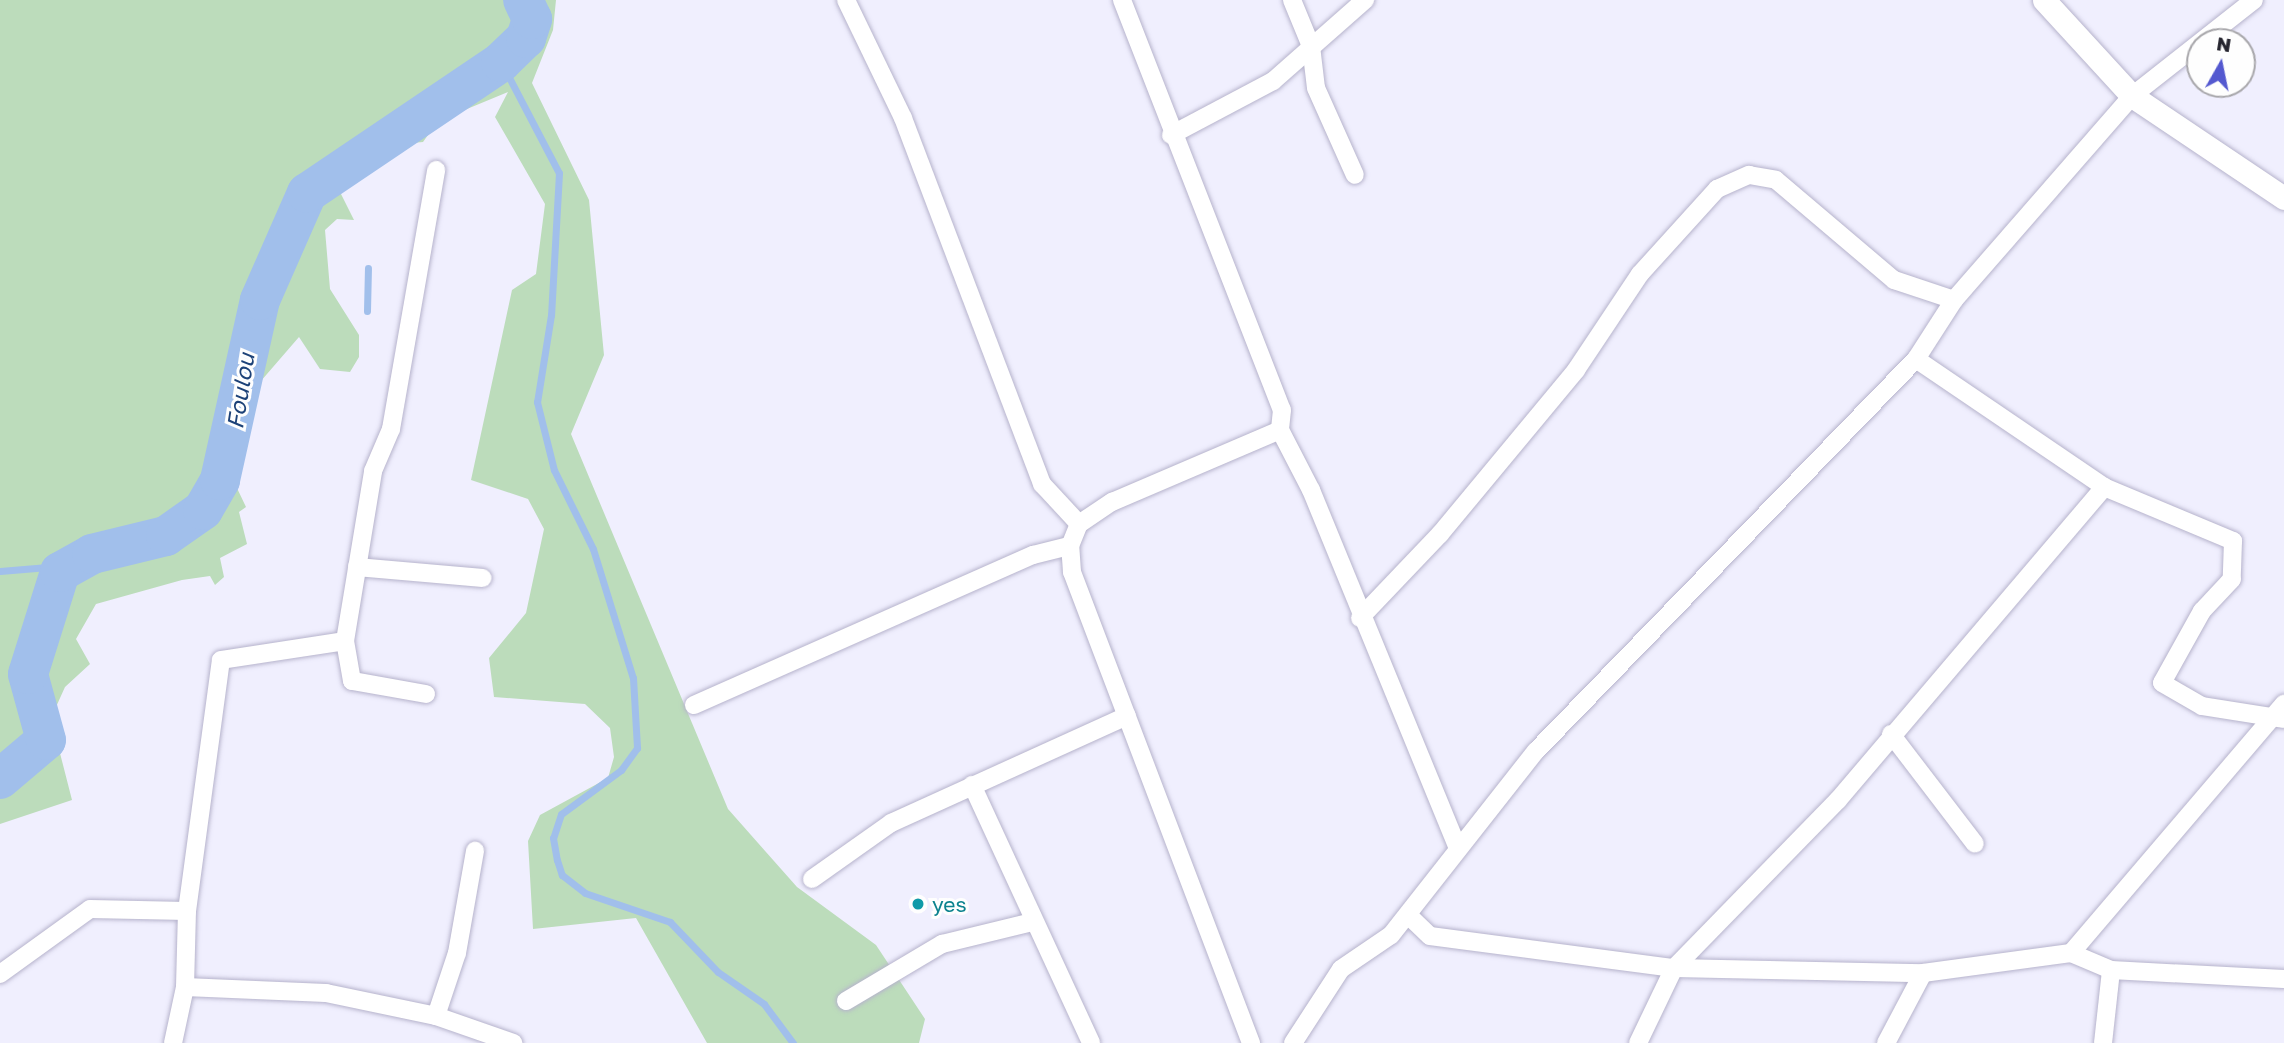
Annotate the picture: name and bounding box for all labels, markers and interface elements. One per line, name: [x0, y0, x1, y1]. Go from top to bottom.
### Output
north arrow: [2186, 28, 2256, 98]
text: N: [2215, 31, 2233, 56]
water label: Foulou: [220, 351, 260, 431]
place label: yes: [932, 891, 967, 917]
marker: yes: [910, 896, 926, 912]

